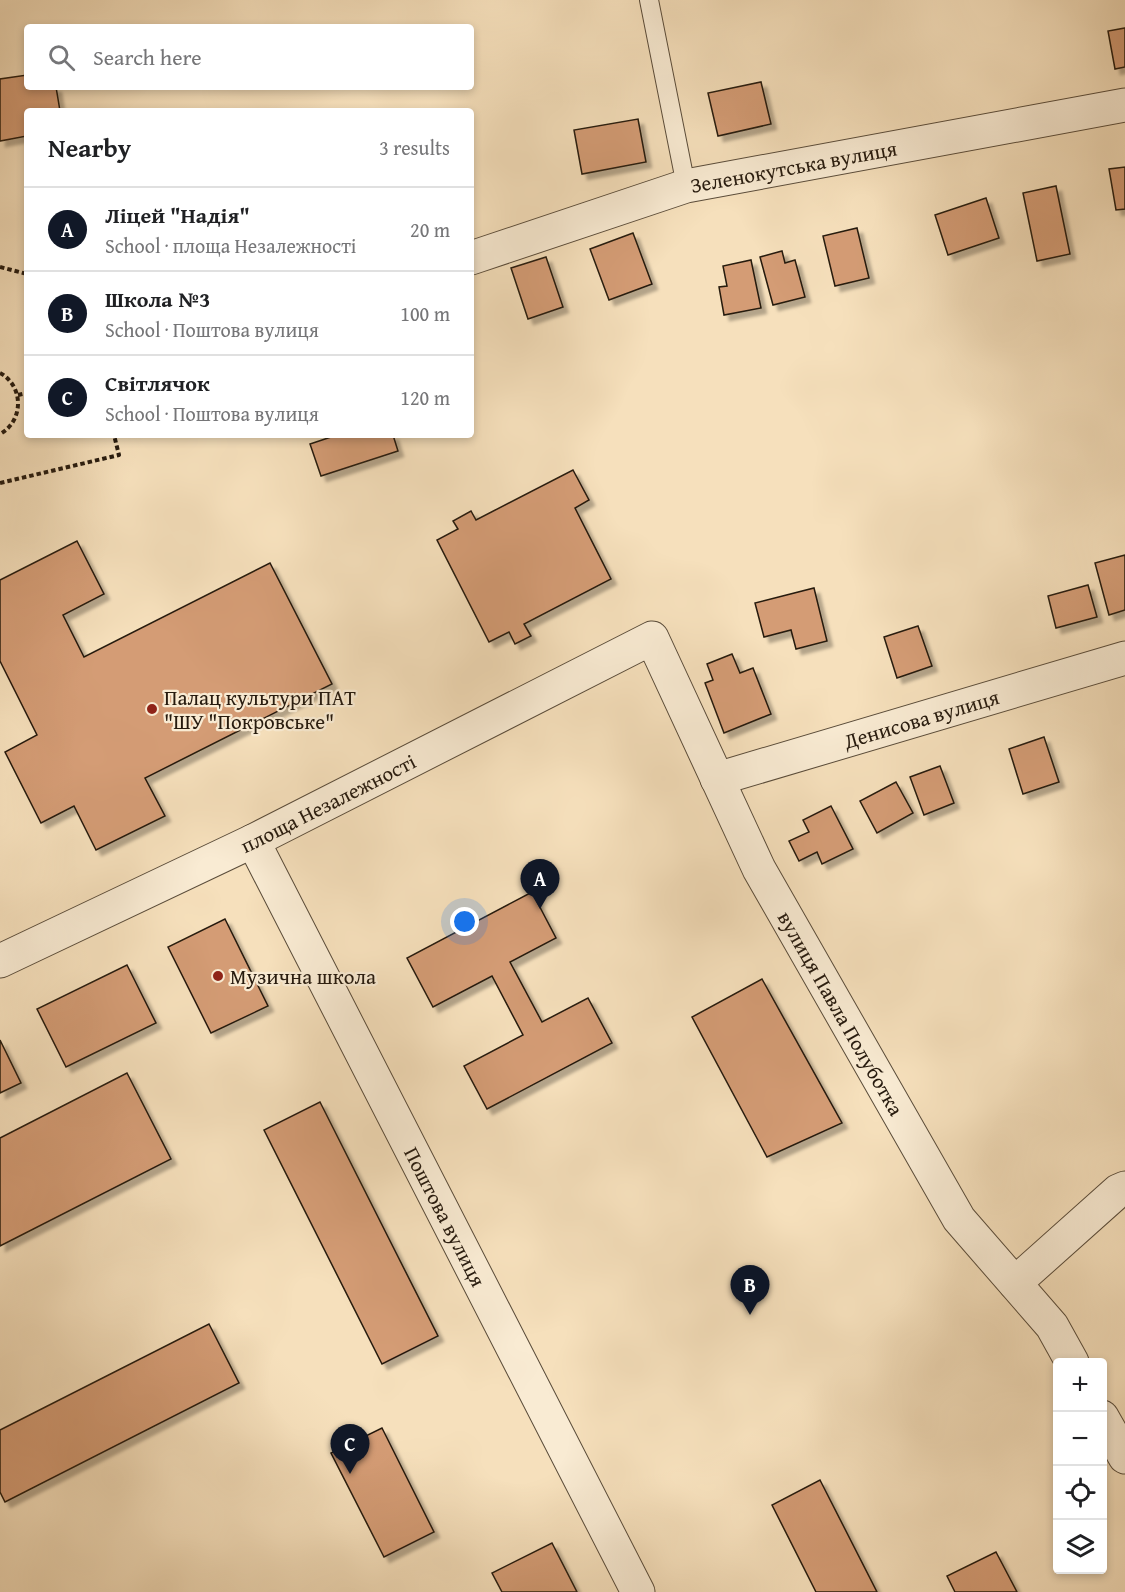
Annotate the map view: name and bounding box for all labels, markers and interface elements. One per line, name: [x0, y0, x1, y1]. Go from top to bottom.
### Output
search box: [24, 24, 474, 90]
icon: search: [45, 41, 78, 74]
text: Search here: [93, 41, 202, 73]
text: Nearby: [48, 128, 131, 167]
street label: Зеленокутська вулиця: [688, 132, 900, 200]
text: 3 results: [379, 133, 450, 162]
text: Ліцей "Надія": [105, 199, 250, 231]
text: A: [61, 215, 74, 244]
text: 20 m: [410, 215, 450, 244]
text: School · площа Незалежності: [105, 231, 356, 260]
text: Школа №3: [105, 283, 210, 315]
text: B: [61, 299, 74, 328]
text: 100 m: [400, 299, 450, 328]
text: School · Поштова вулиця: [105, 315, 319, 344]
text: Світлячок: [105, 367, 210, 399]
text: C: [62, 383, 73, 412]
text: 120 m: [400, 383, 450, 412]
text: School · Поштова вулиця: [105, 399, 319, 428]
street label: Денисова вулиця: [839, 681, 1003, 756]
place label: Палац культури ПАТ "ШУ "Покровське": [164, 682, 356, 737]
marker: Палац культури ПАТ "ШУ "Покровське": [145, 702, 159, 716]
street label: площа Незалежності: [235, 745, 421, 860]
pin: A: [520, 860, 560, 909]
street label: вулиця Павла Полуботка: [770, 905, 912, 1121]
your location: [450, 907, 479, 936]
place label: Музична школа: [230, 961, 376, 992]
marker: Музична школа: [211, 969, 225, 983]
street label: Поштова вулиця: [397, 1141, 494, 1292]
pin: B: [730, 1266, 770, 1315]
map controls: [1053, 1358, 1107, 1574]
button: +: [1053, 1358, 1107, 1412]
button: −: [1053, 1412, 1107, 1466]
pin: C: [330, 1424, 370, 1474]
button: locate: [1053, 1466, 1107, 1520]
button: layers: [1053, 1520, 1107, 1574]

